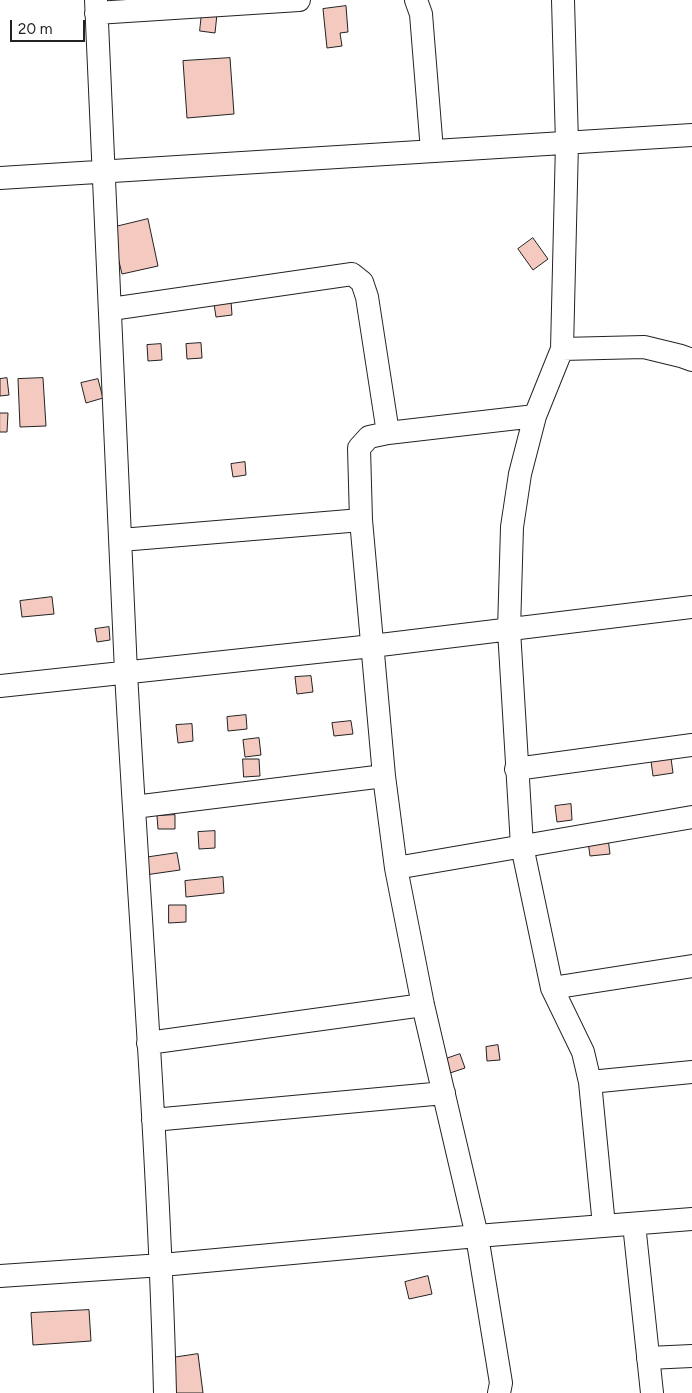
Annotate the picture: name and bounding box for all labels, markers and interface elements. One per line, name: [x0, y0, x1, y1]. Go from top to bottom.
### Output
scale bar: [12, 10, 88, 42]
text: 20 m: [18, 20, 52, 38]

